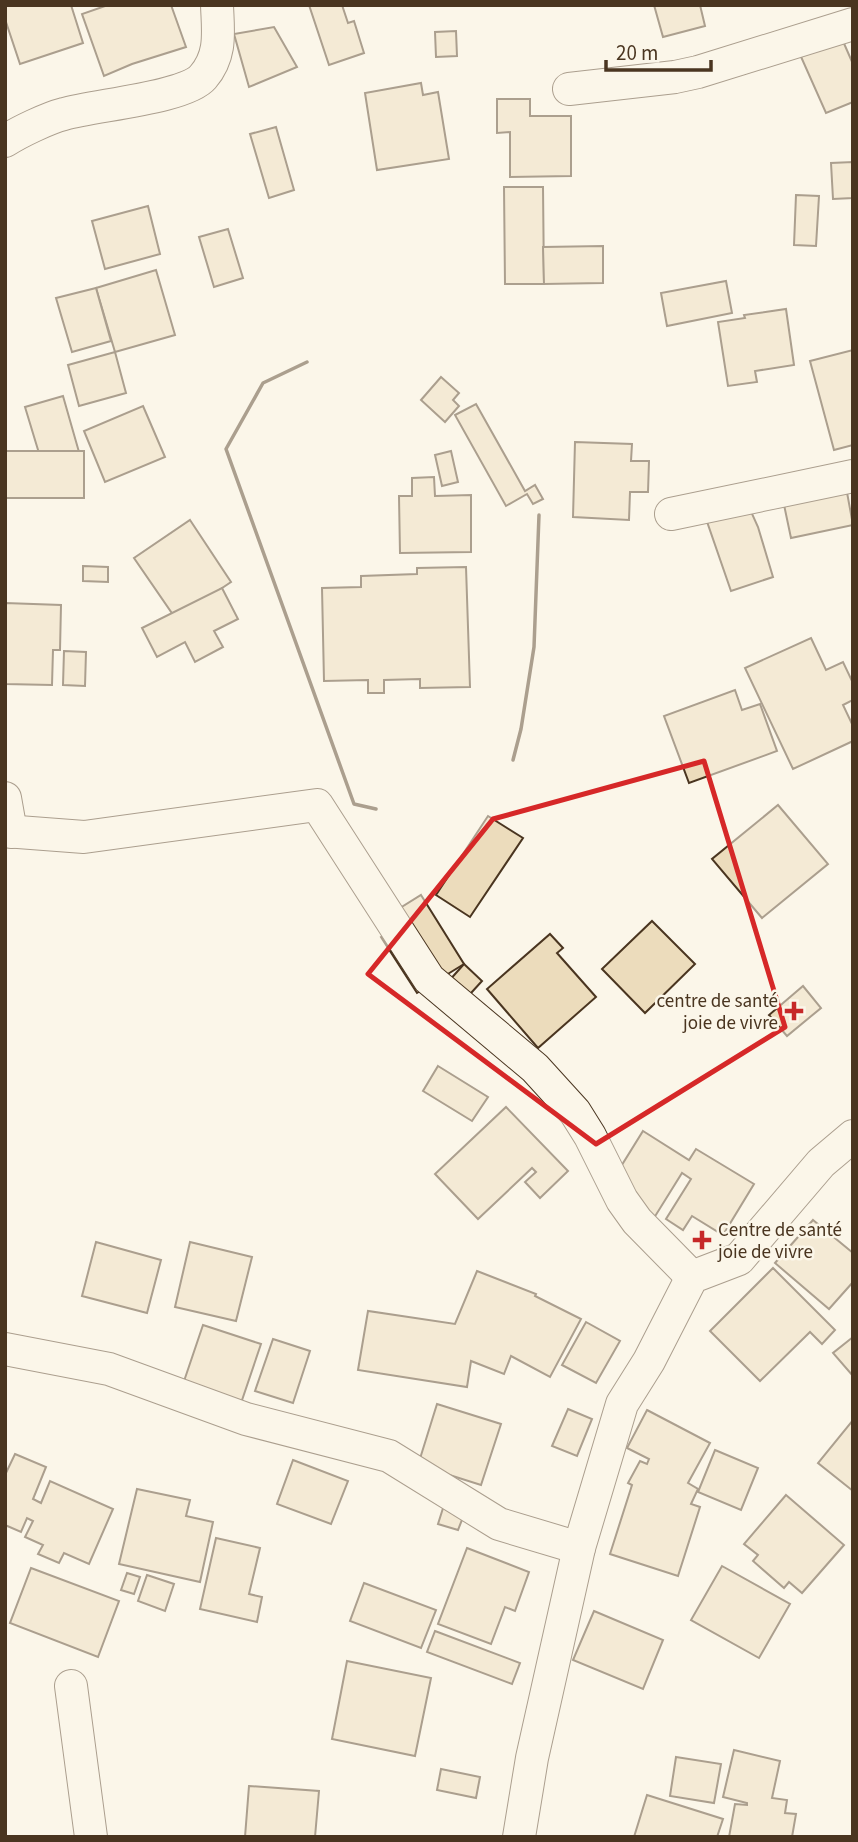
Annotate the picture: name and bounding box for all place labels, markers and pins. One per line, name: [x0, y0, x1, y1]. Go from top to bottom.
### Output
place label: centre de santé joie de vivre: [657, 988, 778, 1037]
marker: centre de santé joie de vivre: [784, 1001, 804, 1021]
place label: Centre de santé joie de vivre: [717, 1217, 842, 1266]
marker: Centre de santé joie de vivre: [692, 1230, 712, 1250]

